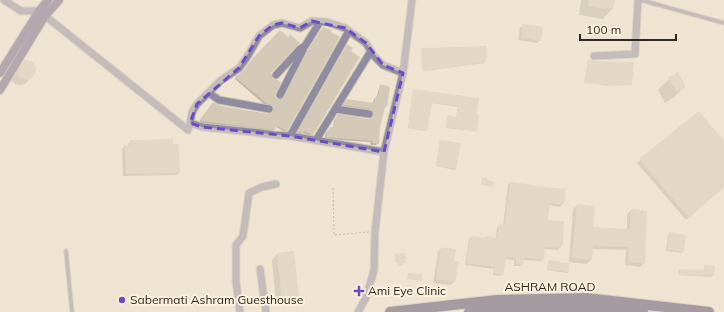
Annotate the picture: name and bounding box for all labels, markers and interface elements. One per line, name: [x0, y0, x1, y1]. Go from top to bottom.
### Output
scale bar: [580, 16, 676, 42]
text: 100 m: [586, 22, 621, 37]
street label: ASHRAM ROAD: [505, 279, 596, 294]
place label: Ami Eye Clinic: [368, 283, 446, 298]
marker: Ami Eye Clinic: [353, 285, 365, 297]
place label: Sabermati Ashram Guesthouse: [130, 292, 303, 307]
marker: Sabermati Ashram Guesthouse: [117, 295, 127, 305]

